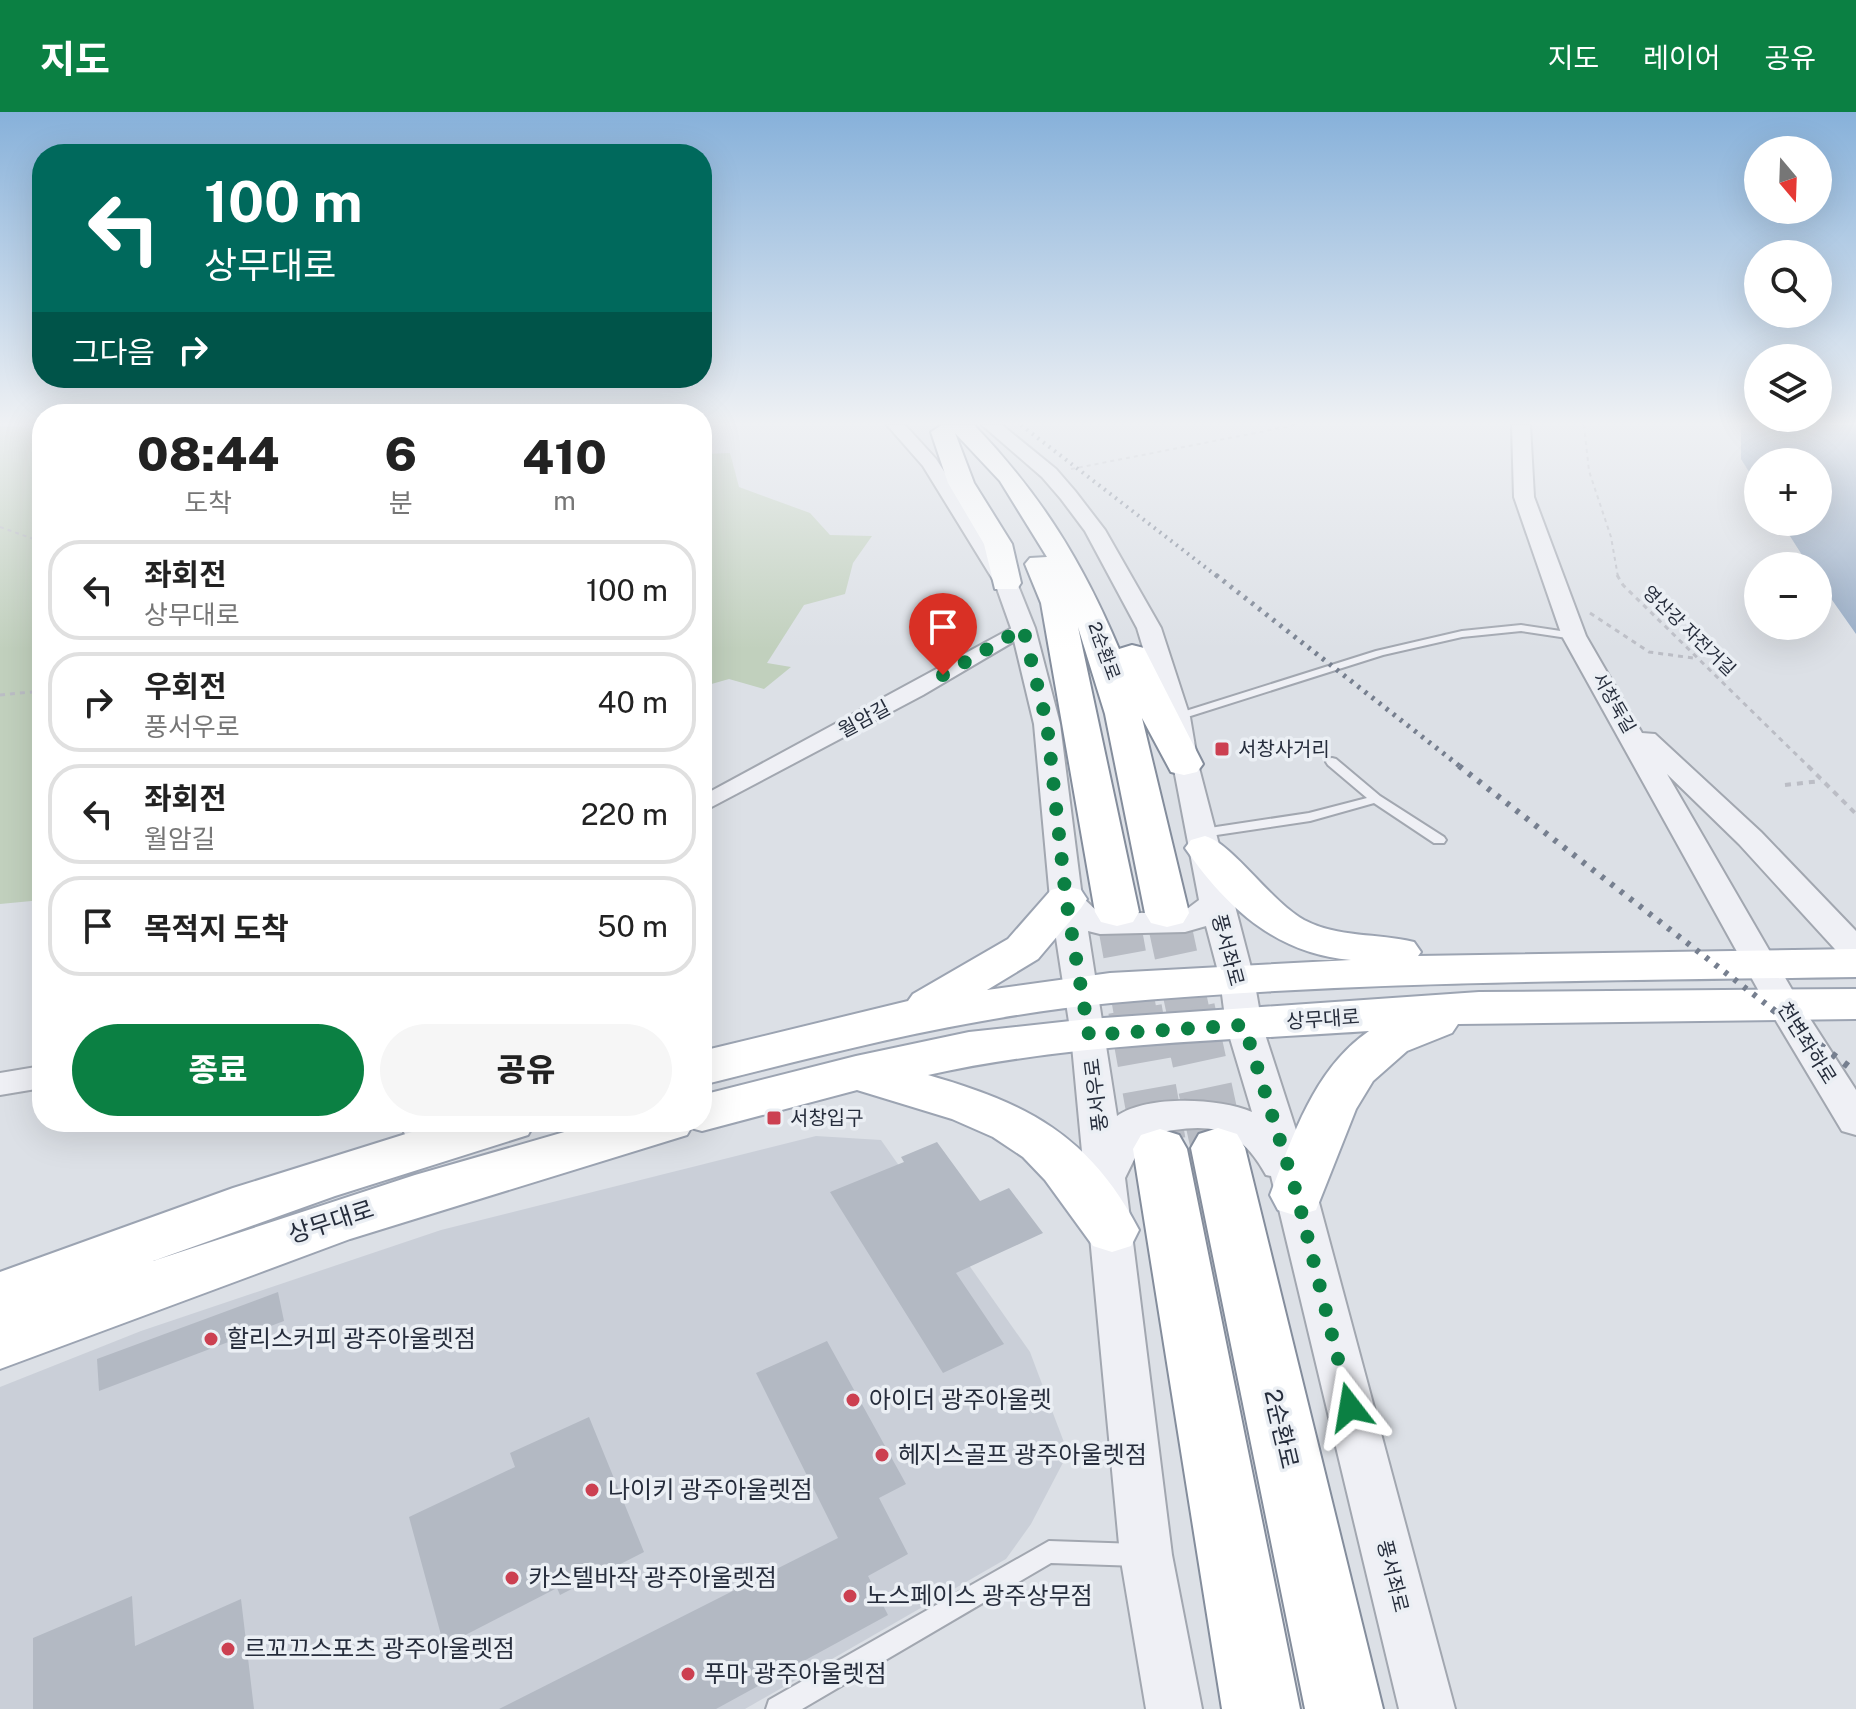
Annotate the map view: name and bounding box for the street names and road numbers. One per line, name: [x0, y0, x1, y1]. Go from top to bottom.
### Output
street label: 영산강 자전거길: [1639, 581, 1740, 680]
street label: 2순환로: [1084, 619, 1125, 683]
street label: 서창둑길: [1589, 669, 1640, 737]
street label: 월암길: [834, 695, 894, 743]
street label: 풍서좌로: [1207, 911, 1249, 989]
street label: 천변좌하로: [1772, 998, 1842, 1088]
street label: 상무대로: [1285, 1004, 1361, 1034]
street label: 풍서우로: [1080, 1057, 1112, 1133]
street label: 상무대로: [284, 1194, 377, 1248]
street label: 2순환로: [1259, 1386, 1305, 1471]
street label: 풍서좌로: [1372, 1537, 1414, 1615]

